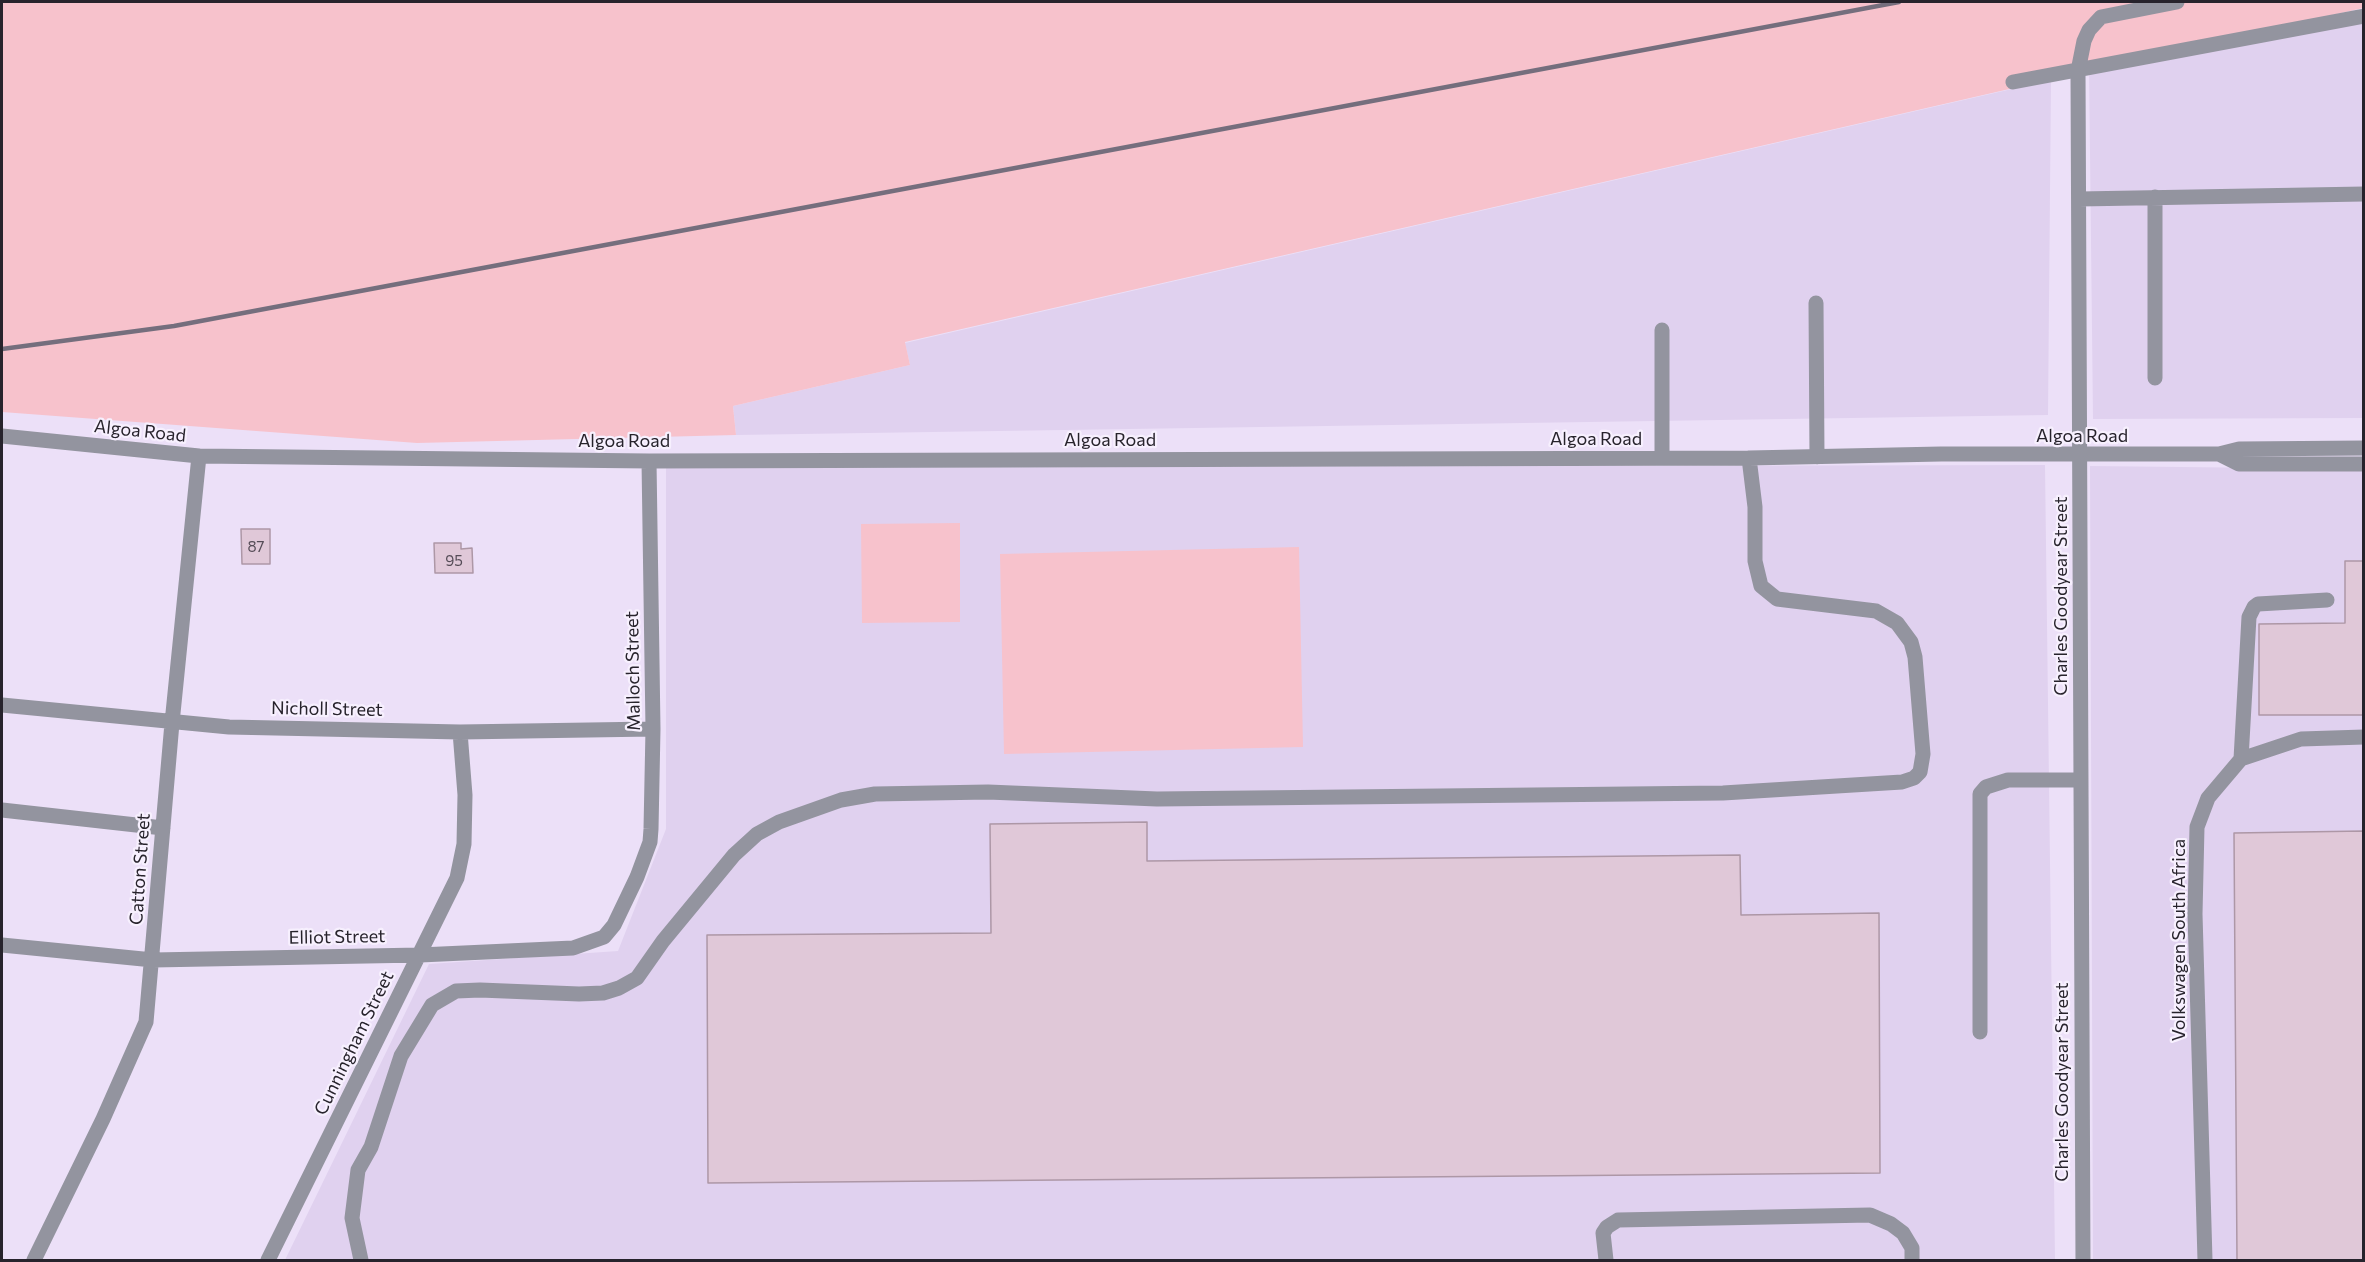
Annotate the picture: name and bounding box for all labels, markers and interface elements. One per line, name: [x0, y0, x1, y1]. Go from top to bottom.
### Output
street label: Algoa Road: [93, 415, 187, 447]
street label: Algoa Road: [2036, 425, 2128, 447]
street label: Algoa Road: [1550, 428, 1642, 450]
street label: Algoa Road: [1064, 429, 1156, 451]
street label: Algoa Road: [578, 430, 670, 452]
street label: Charles Goodyear Street: [2050, 496, 2072, 696]
house number: 87: [248, 538, 264, 556]
house number: 95: [445, 552, 463, 570]
street label: Malloch Street: [621, 611, 645, 731]
street label: Nicholl Street: [271, 697, 383, 721]
street label: Catton Street: [125, 812, 155, 926]
street label: Volkswagen South Africa: [2168, 839, 2190, 1041]
street label: Elliot Street: [288, 925, 386, 949]
street label: Cunningham Street: [310, 968, 398, 1118]
street label: Charles Goodyear Street: [2051, 982, 2073, 1182]

